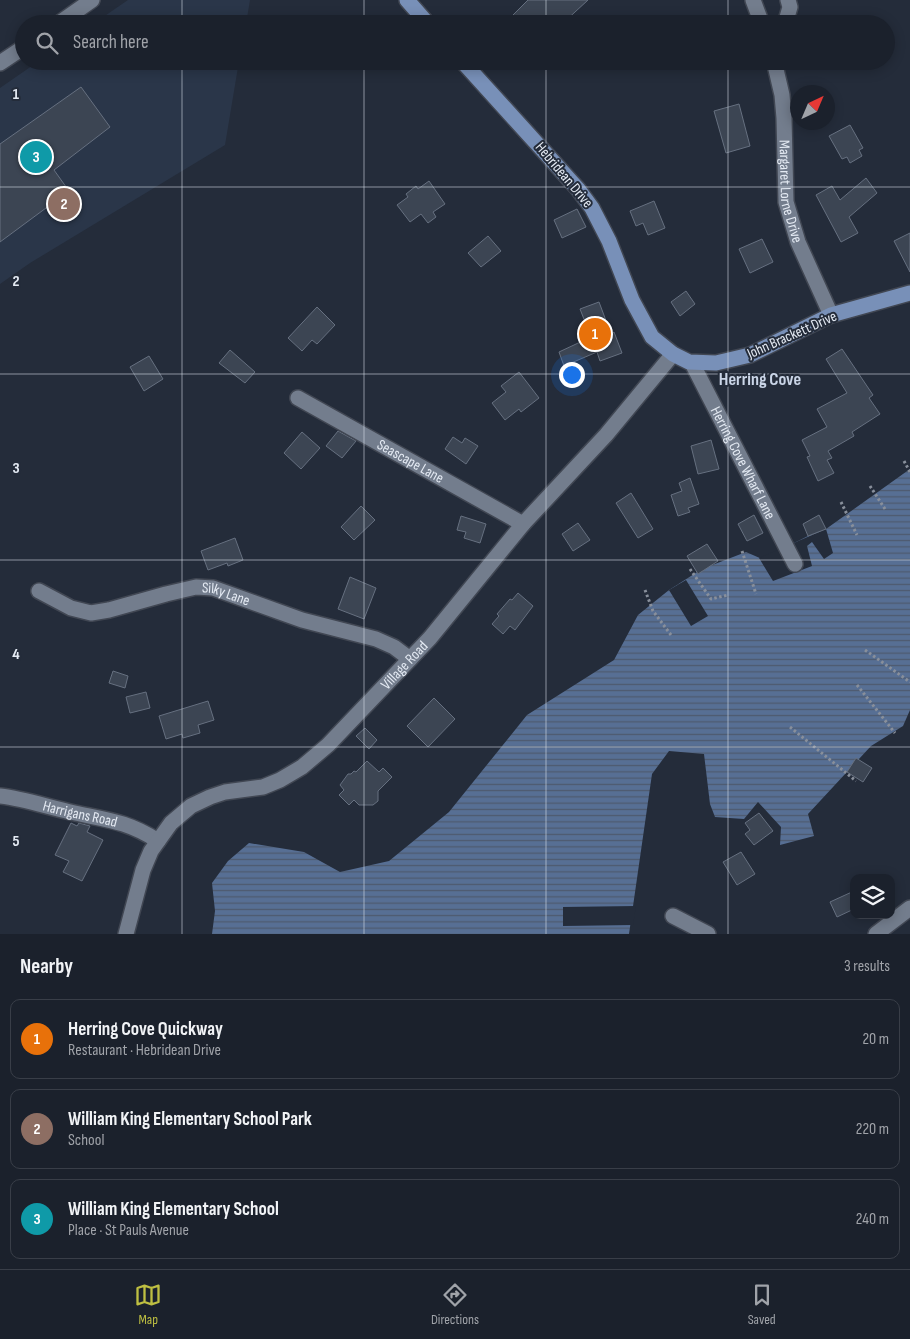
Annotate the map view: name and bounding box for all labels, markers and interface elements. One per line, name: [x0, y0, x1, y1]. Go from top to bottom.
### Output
search box: [15, 15, 895, 70]
icon: search: [33, 29, 61, 57]
text: Search here: [73, 31, 149, 54]
text: 1: [13, 85, 20, 104]
north arrow: [790, 85, 835, 130]
pin: 3: [20, 138, 52, 176]
street label: Hebridean Drive: [531, 138, 597, 212]
street label: Margaret Lorne Drive: [775, 140, 807, 245]
pin: 2: [48, 185, 80, 223]
text: 2: [12, 272, 20, 291]
street label: John Brackett Drive: [743, 307, 840, 364]
pin: 1: [579, 315, 611, 353]
your location: [559, 362, 585, 388]
district label: Herring Cove: [719, 369, 801, 390]
street label: Herring Cove Wharf Lane: [706, 403, 780, 522]
street label: Seascape Lane: [374, 435, 447, 487]
text: 3: [12, 459, 20, 478]
street label: Silky Lane: [201, 578, 253, 610]
street label: Village Road: [376, 637, 432, 694]
text: 4: [12, 645, 20, 664]
street label: Harrigans Road: [41, 796, 119, 831]
text: 5: [12, 832, 20, 851]
map controls: [850, 874, 895, 919]
button: layers: [850, 874, 895, 919]
text: Nearby: [20, 954, 73, 979]
text: 3 results: [844, 957, 890, 976]
text: Herring Cove Quickway: [68, 1018, 223, 1041]
text: 1: [34, 1030, 40, 1049]
text: 20 m: [862, 1030, 889, 1049]
text: Restaurant · Hebridean Drive: [68, 1041, 221, 1060]
text: William King Elementary School Park: [68, 1108, 312, 1131]
text: 2: [33, 1120, 41, 1139]
text: 220 m: [856, 1120, 889, 1139]
text: School: [68, 1131, 104, 1150]
text: William King Elementary School: [68, 1198, 279, 1221]
text: 3: [33, 1210, 41, 1229]
text: 240 m: [856, 1210, 889, 1229]
text: Place · St Pauls Avenue: [68, 1221, 189, 1240]
tab: Map: [134, 1281, 162, 1328]
tab: Directions: [431, 1281, 479, 1328]
tab: Saved: [748, 1281, 776, 1328]

